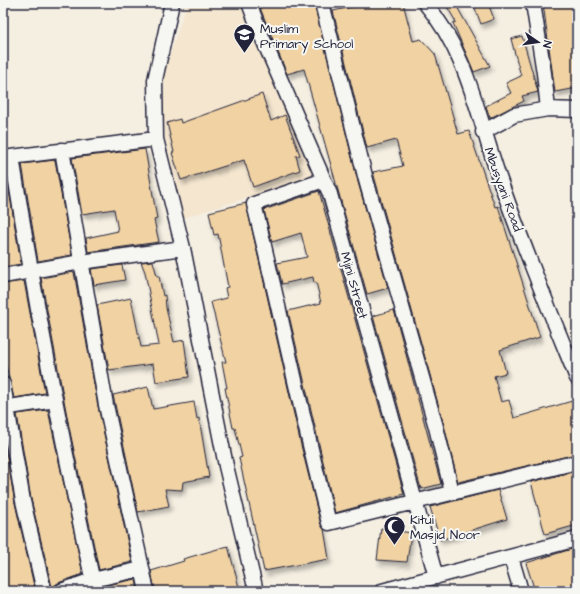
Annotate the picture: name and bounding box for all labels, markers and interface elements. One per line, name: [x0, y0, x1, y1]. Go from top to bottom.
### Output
place label: Muslim Primary School: [260, 20, 353, 54]
school or university icon: Muslim Primary School: [232, 22, 258, 55]
north arrow: [518, 22, 558, 62]
text: N: [539, 39, 555, 49]
street label: Mbusyani Road: [479, 145, 527, 235]
street label: Mjini Street: [336, 250, 372, 322]
place label: Kitui Masjid Noor: [410, 511, 480, 544]
mosque icon: Kitui Masjid Noor: [381, 513, 407, 546]

